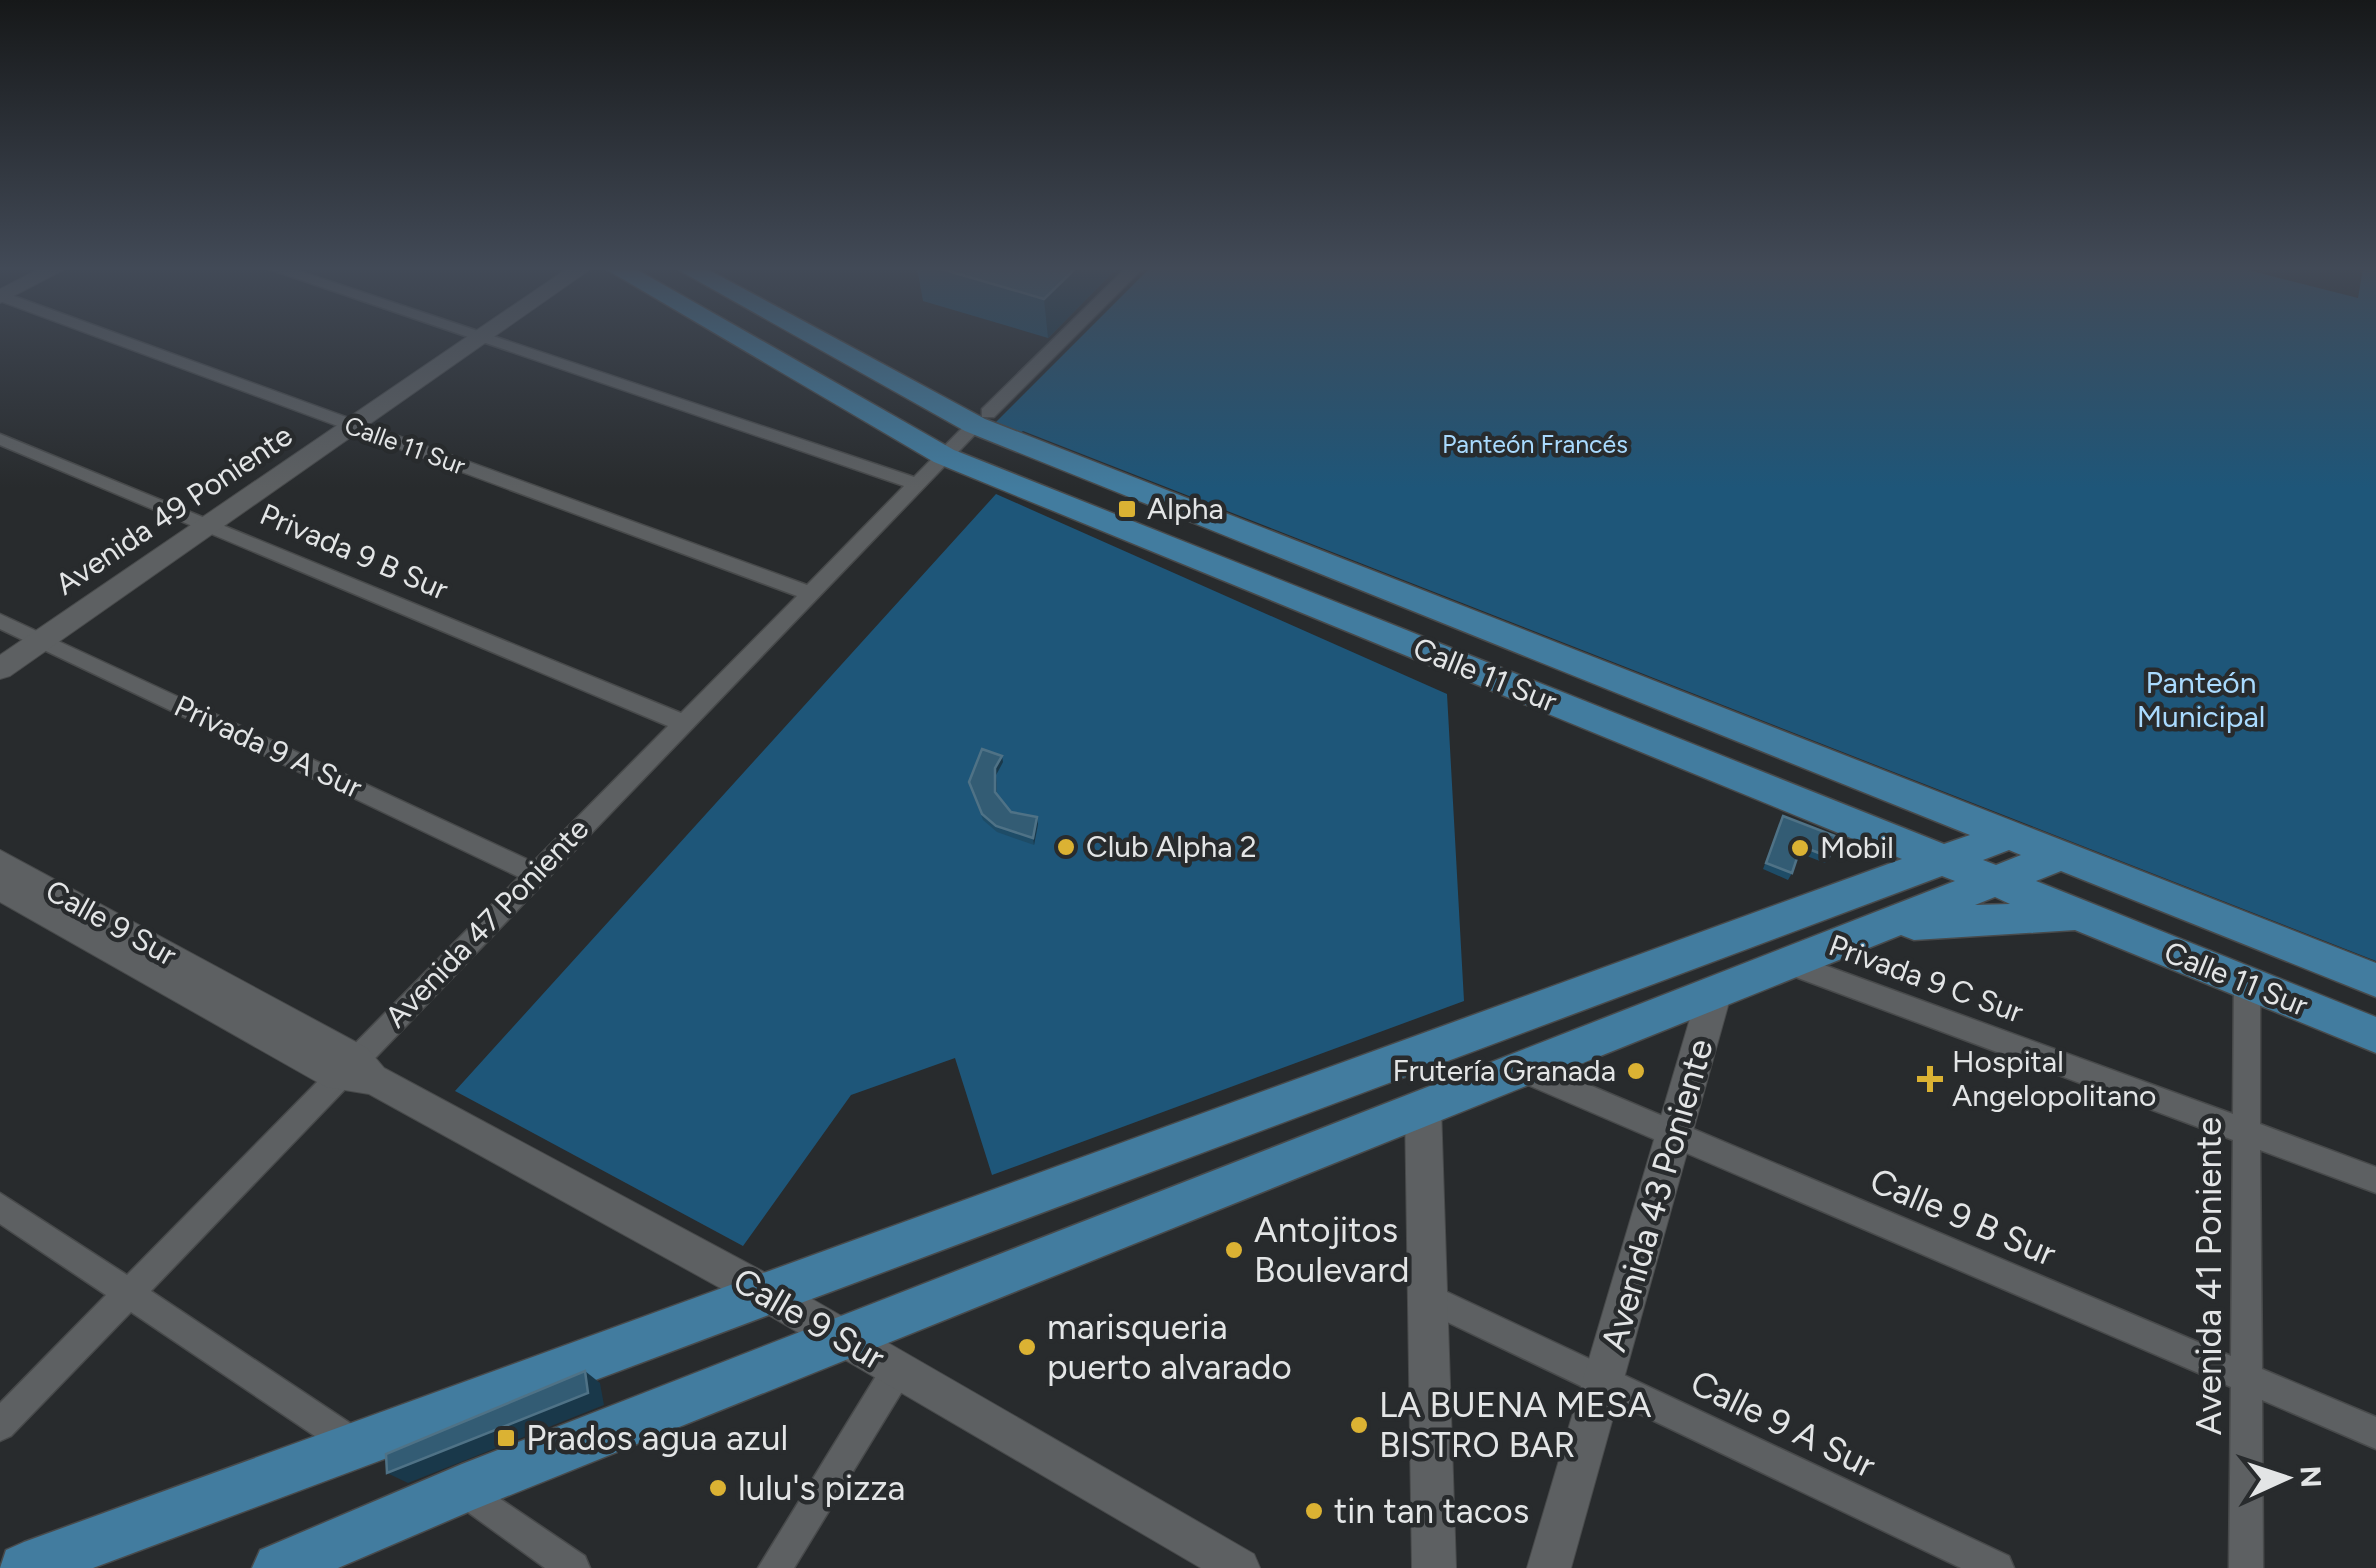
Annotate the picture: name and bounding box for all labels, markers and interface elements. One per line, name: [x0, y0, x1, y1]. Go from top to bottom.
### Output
street label: Calle 11 Sur: [341, 409, 470, 481]
street label: Avenida 49 Poniente: [48, 417, 299, 603]
park label: Panteón Francés: [1442, 429, 1628, 459]
place label: Alpha: [1147, 490, 1224, 527]
street label: Privada 9 B Sur: [255, 495, 454, 608]
marker: Alpha: [1116, 498, 1138, 520]
street label: Calle 11 Sur: [1408, 629, 1562, 720]
park label: Panteón Municipal: [2137, 664, 2265, 735]
street label: Privada 9 A Sur: [169, 687, 368, 806]
street label: Avenida 47 Poniente: [377, 810, 596, 1035]
place label: Club Alpha 2: [1086, 828, 1257, 865]
place label: Mobil: [1820, 829, 1894, 866]
marker: Club Alpha 2: [1055, 836, 1077, 858]
marker: Mobil: [1789, 837, 1811, 859]
street label: Calle 9 Sur: [39, 872, 183, 974]
street label: Privada 9 C Sur: [1824, 926, 2028, 1031]
street label: Calle 11 Sur: [2159, 933, 2313, 1024]
street label: Avenida 43 Poniente: [1592, 1034, 1722, 1356]
place label: Hospital Angelopolitano: [1952, 1043, 2156, 1114]
place label: Frutería Granada: [1393, 1052, 1616, 1089]
marker: Frutería Granada: [1625, 1060, 1647, 1082]
marker: Hospital Angelopolitano: [1917, 1066, 1943, 1092]
street label: Avenida 41 Poniente: [2188, 1117, 2230, 1435]
street label: Calle 9 B Sur: [1864, 1159, 2062, 1275]
place label: Antojitos Boulevard: [1254, 1209, 1410, 1291]
marker: Antojitos Boulevard: [1223, 1239, 1245, 1261]
street label: Calle 9 Sur: [726, 1259, 892, 1379]
place label: marisqueria puerto alvarado: [1047, 1306, 1292, 1388]
marker: marisqueria puerto alvarado: [1016, 1336, 1038, 1358]
street label: Calle 9 A Sur: [1684, 1361, 1882, 1487]
place label: LA BUENA MESA BISTRO BAR: [1379, 1384, 1652, 1466]
marker: LA BUENA MESA BISTRO BAR: [1348, 1414, 1370, 1436]
place label: Prados agua azul: [526, 1417, 788, 1459]
marker: Prados agua azul: [495, 1427, 517, 1449]
north arrow: [2236, 1428, 2336, 1528]
text: N: [2293, 1465, 2329, 1488]
place label: lulu's pizza: [738, 1467, 905, 1509]
marker: lulu's pizza: [707, 1477, 729, 1499]
place label: tin tan tacos: [1334, 1490, 1529, 1532]
marker: tin tan tacos: [1303, 1500, 1325, 1522]

